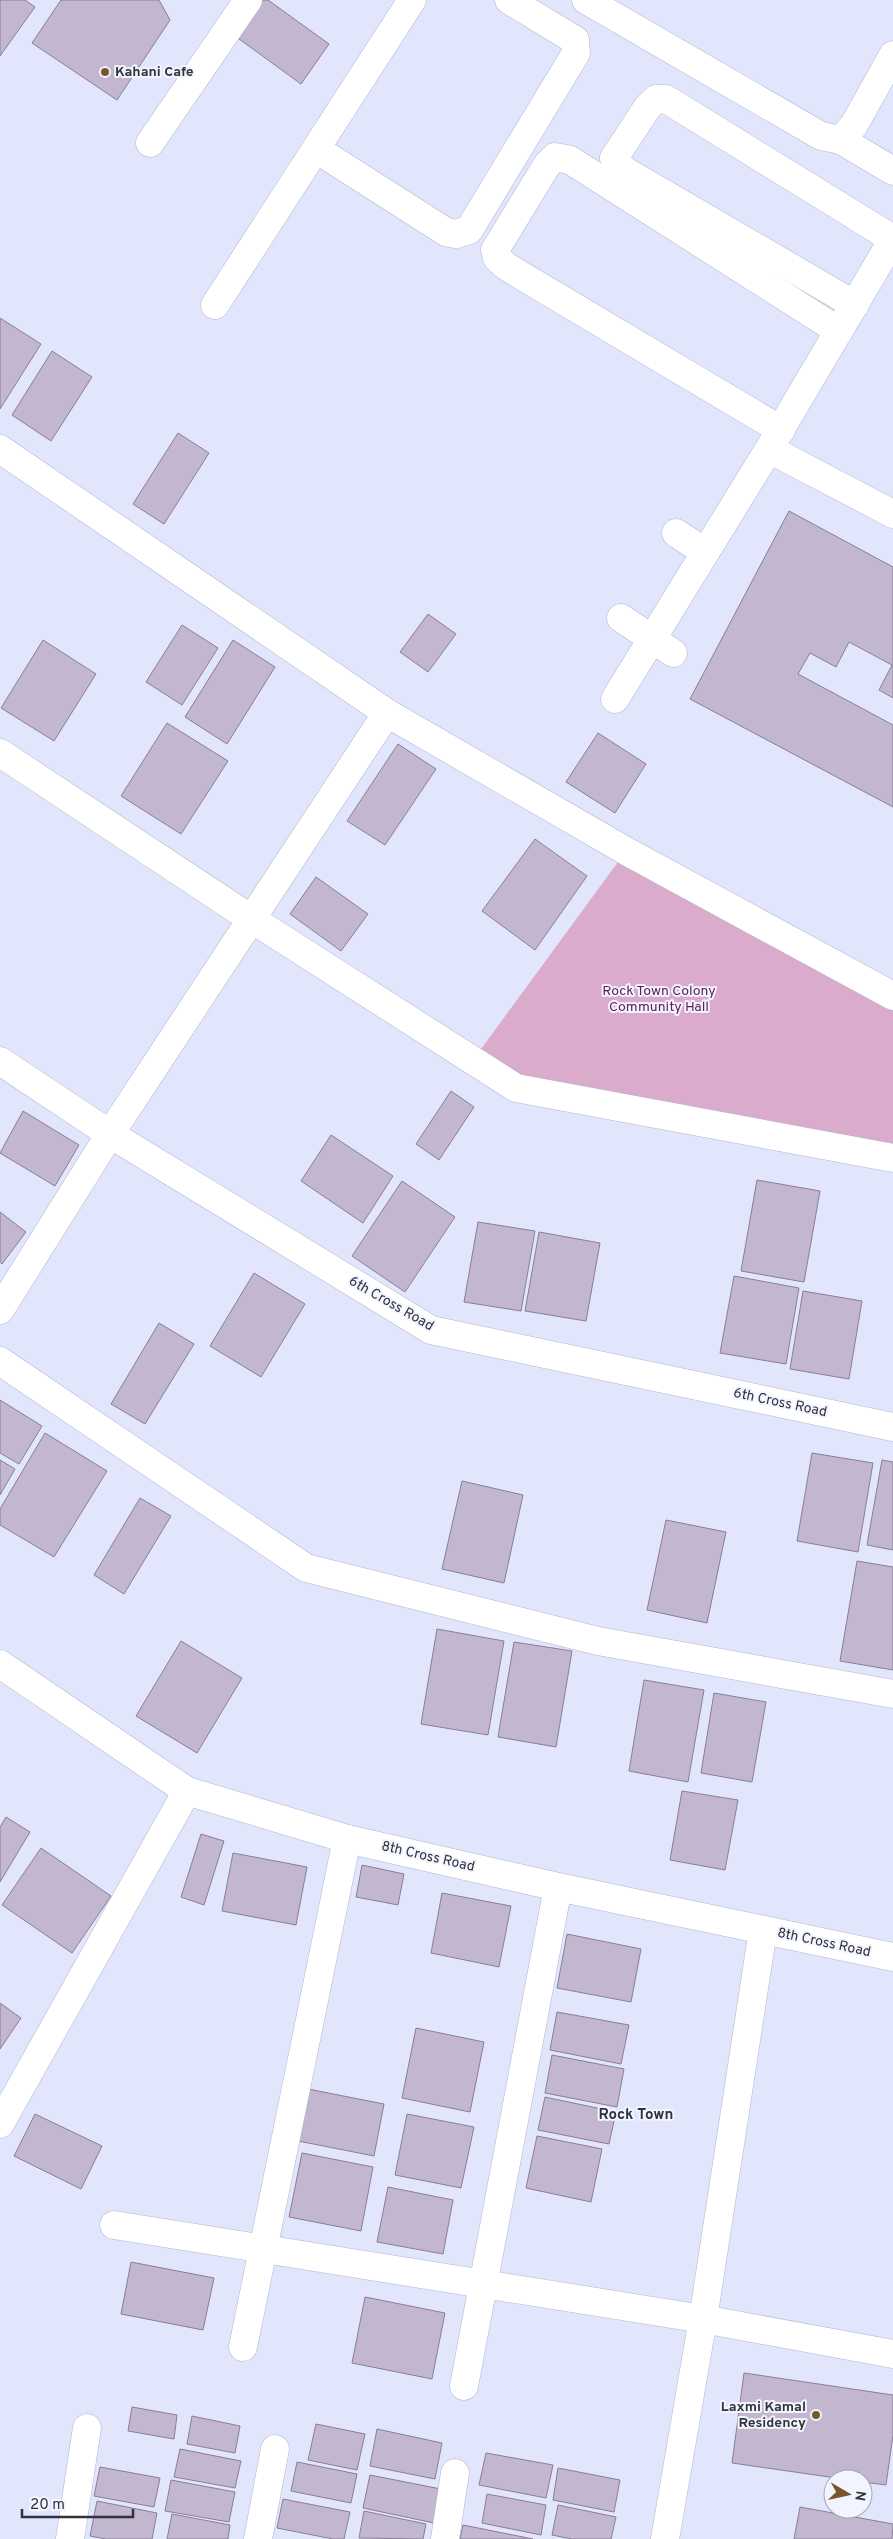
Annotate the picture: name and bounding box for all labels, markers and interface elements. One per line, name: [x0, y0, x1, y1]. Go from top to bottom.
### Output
place label: Kahani Cafe: [115, 64, 194, 81]
marker: Kahani Cafe: [99, 66, 111, 78]
park label: Rock Town Colony Community Hall: [602, 983, 716, 1016]
street label: 6th Cross Road: [346, 1273, 436, 1335]
street label: 6th Cross Road: [732, 1385, 828, 1421]
street label: 8th Cross Road: [380, 1838, 476, 1876]
street label: 8th Cross Road: [776, 1925, 872, 1961]
district label: Rock Town: [599, 2106, 673, 2125]
place label: Laxmi Kamal Residency: [721, 2399, 806, 2432]
marker: Laxmi Kamal Residency: [810, 2409, 822, 2421]
north arrow: [823, 2469, 873, 2519]
scale bar: [22, 2486, 134, 2518]
text: N: [850, 2489, 869, 2502]
text: 20 m: [30, 2496, 65, 2515]

